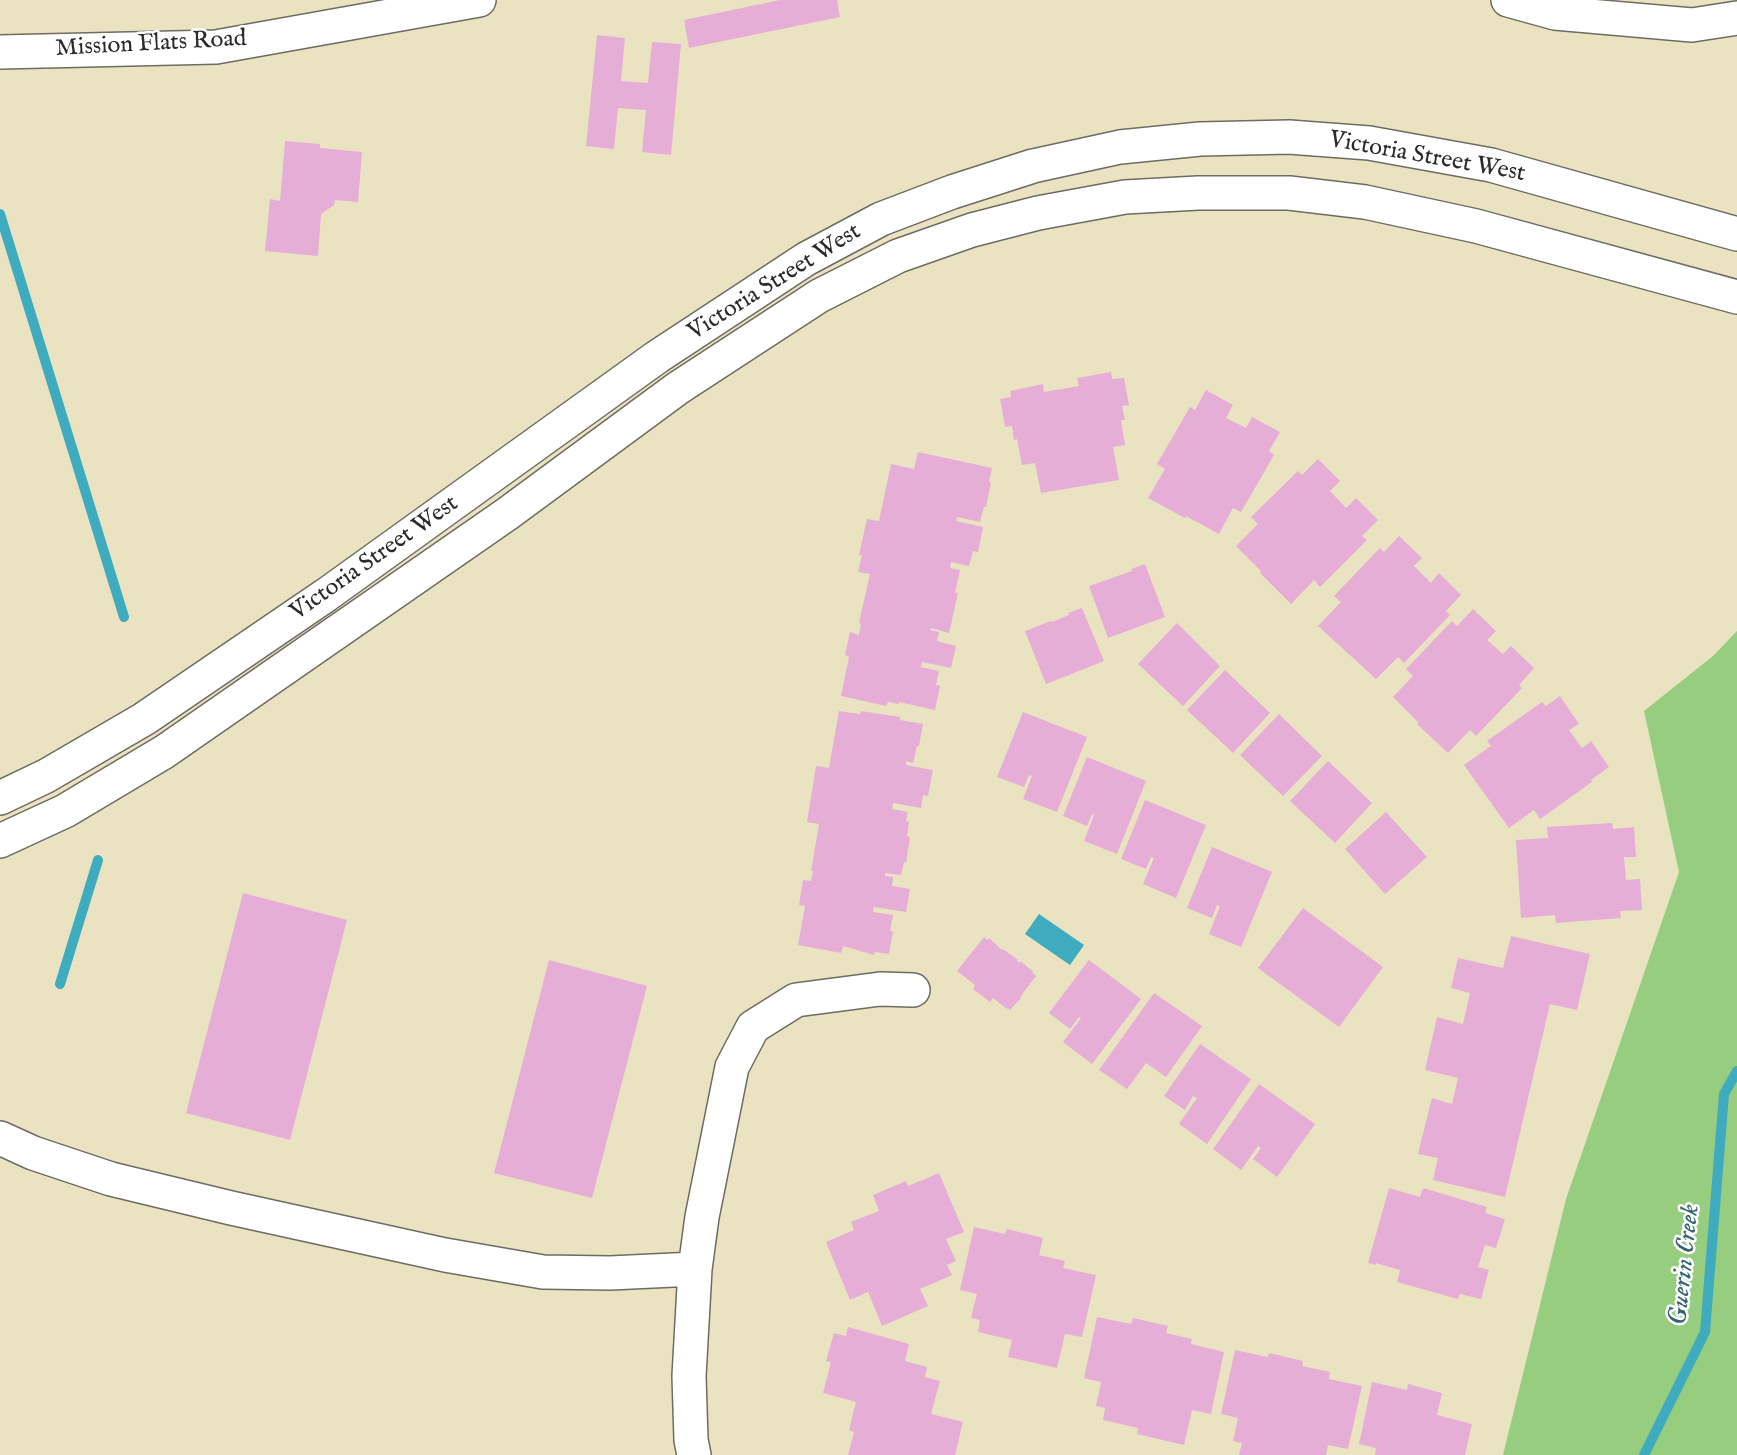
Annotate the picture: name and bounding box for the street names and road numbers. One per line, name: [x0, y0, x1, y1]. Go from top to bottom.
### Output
street label: Mission Flats Road: [55, 26, 247, 64]
street label: Victoria Street West: [1327, 127, 1527, 189]
street label: Victoria Street West: [683, 218, 867, 348]
street label: Victoria Street West: [285, 490, 465, 628]

